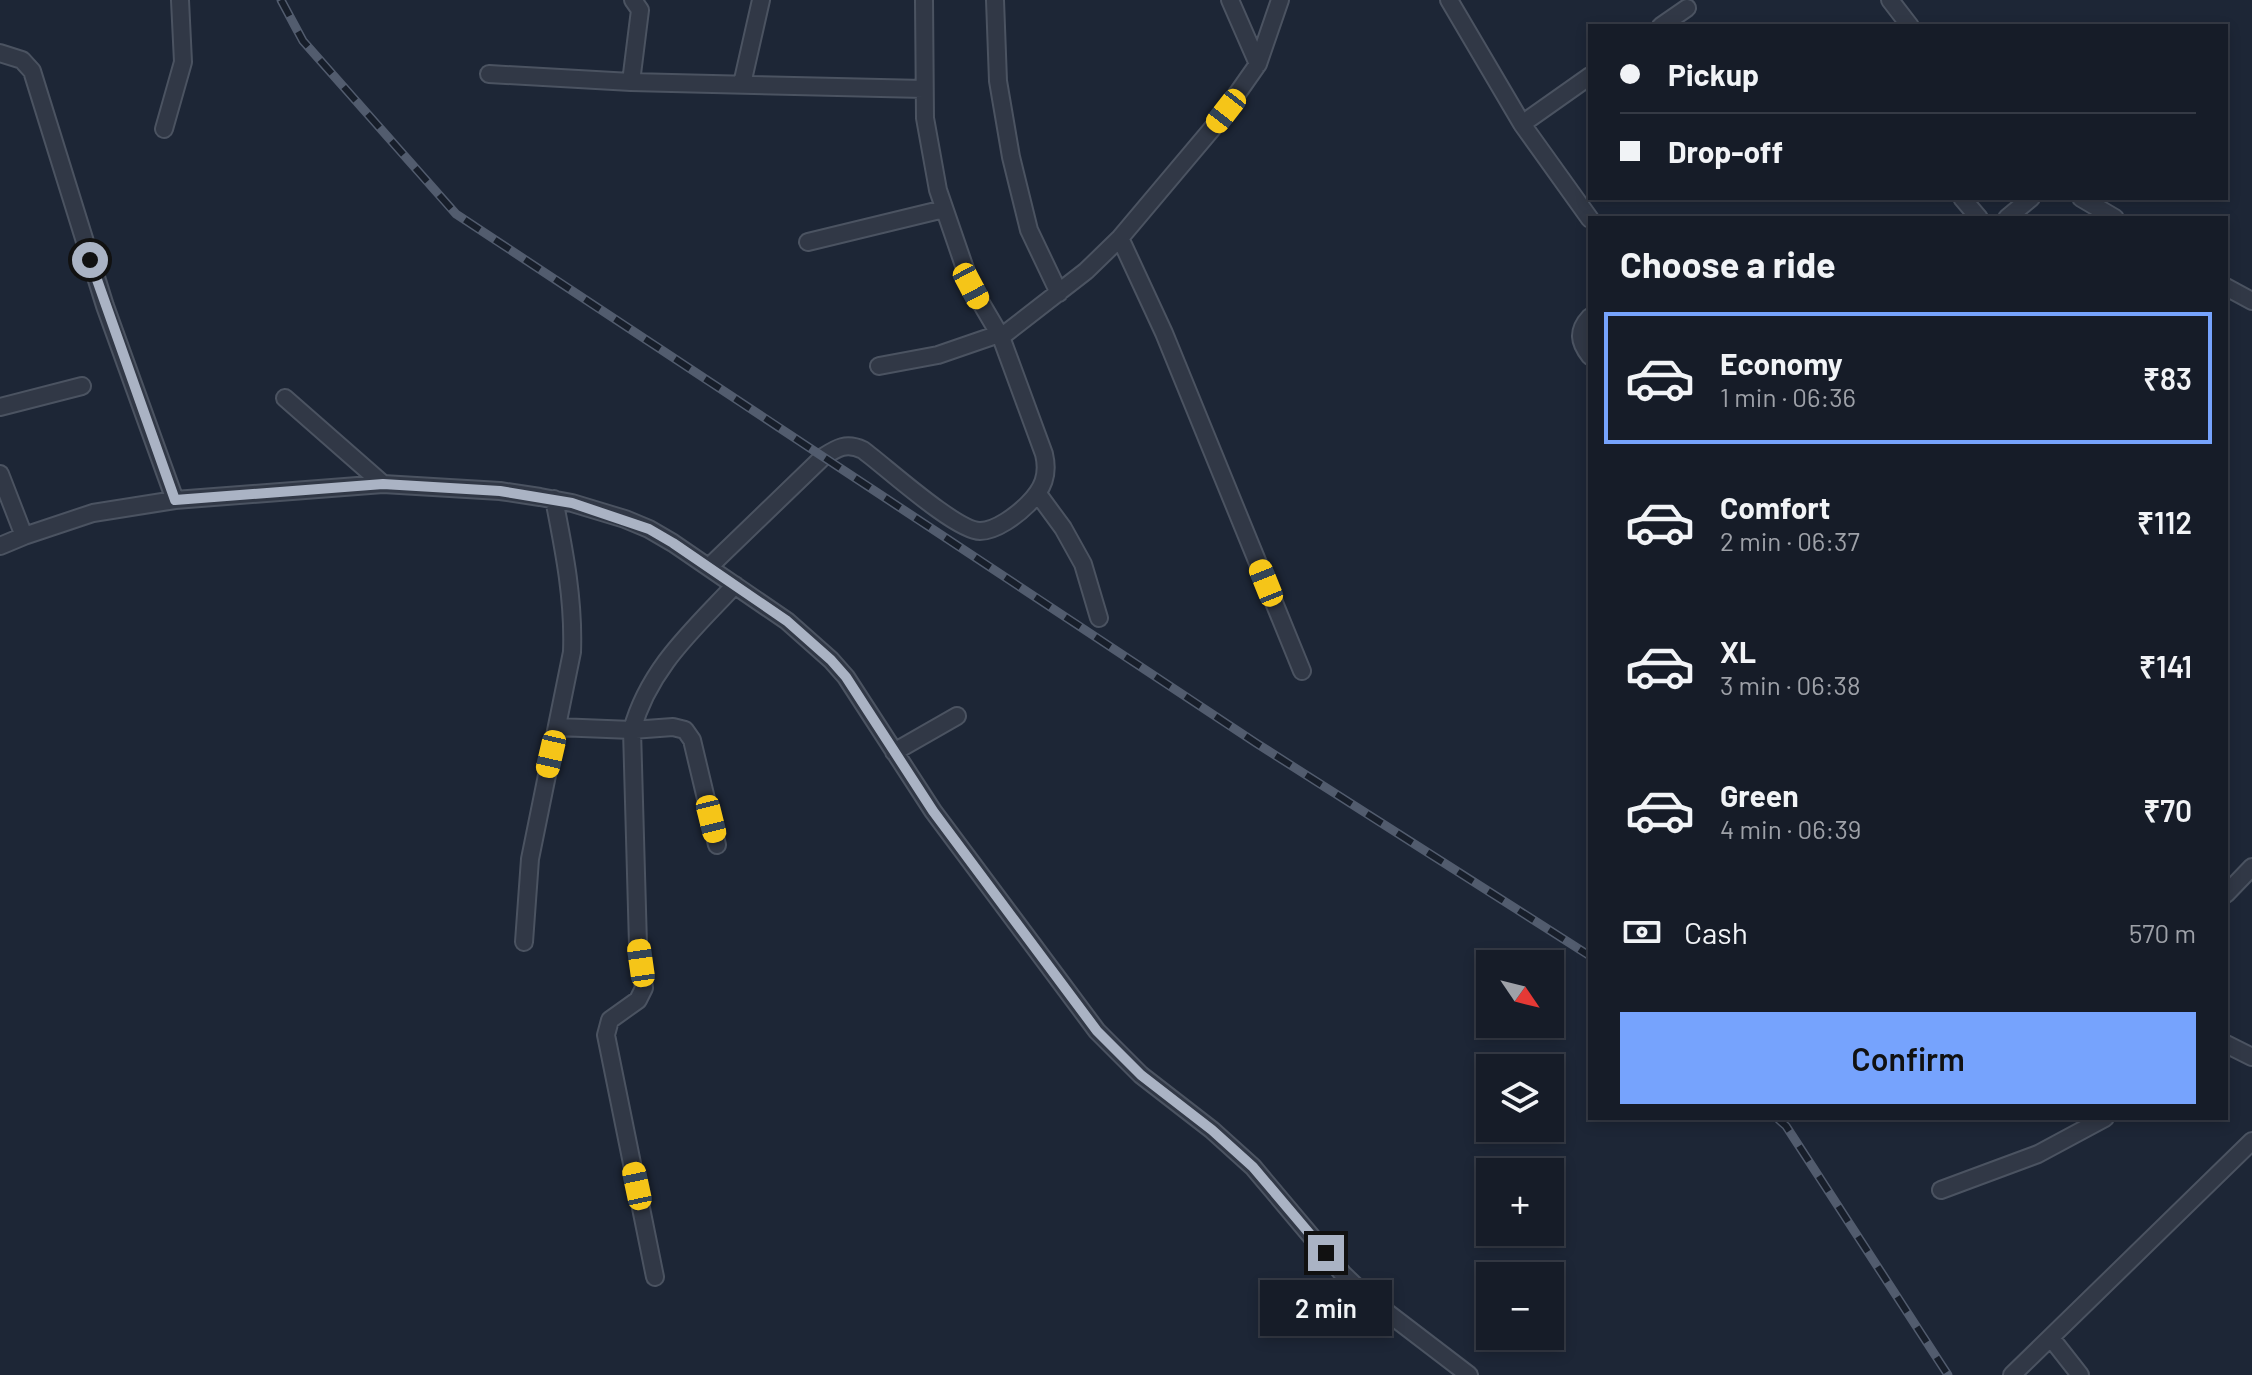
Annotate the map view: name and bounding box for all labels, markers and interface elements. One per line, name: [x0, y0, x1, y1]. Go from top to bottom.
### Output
text: Pickup: [1668, 56, 1759, 92]
car: [1202, 85, 1250, 137]
text: Drop-off: [1668, 133, 1783, 169]
route start: [72, 242, 108, 278]
text: Choose a ride: [1620, 242, 1836, 285]
car: [949, 259, 993, 313]
icon: car: [1624, 342, 1696, 414]
text: Economy: [1720, 345, 1843, 381]
text: ₹83: [2143, 360, 2192, 396]
text: 1 min · 06:36: [1720, 381, 1856, 412]
icon: car: [1624, 486, 1696, 558]
text: Comfort: [1720, 489, 1830, 525]
text: ₹112: [2137, 504, 2192, 540]
text: 2 min · 06:37: [1720, 525, 1860, 556]
car: [1246, 556, 1286, 610]
icon: car: [1624, 630, 1696, 702]
text: XL: [1720, 633, 1756, 669]
text: ₹141: [2139, 648, 2192, 684]
text: 3 min · 06:38: [1720, 669, 1860, 700]
car: [534, 728, 568, 780]
icon: car: [1624, 774, 1696, 846]
text: Green: [1720, 777, 1799, 813]
text: ₹70: [2143, 792, 2192, 828]
car: [694, 793, 728, 845]
text: 4 min · 06:39: [1720, 813, 1861, 844]
icon: cash: [1620, 910, 1664, 954]
text: Cash: [1684, 914, 1748, 950]
text: 570 m: [2129, 917, 2196, 948]
car: [626, 938, 656, 988]
north arrow: [1476, 950, 1564, 1038]
map controls: [1476, 950, 1564, 1350]
button: Confirm: [1620, 1012, 2196, 1104]
button: layers: [1476, 1054, 1564, 1142]
button: +: [1476, 1158, 1564, 1246]
car: [620, 1160, 654, 1212]
route end: [1308, 1235, 1344, 1271]
button: −: [1476, 1262, 1564, 1350]
callout: 2 min: [1260, 1281, 1392, 1337]
text: 2 min: [1295, 1292, 1357, 1323]

